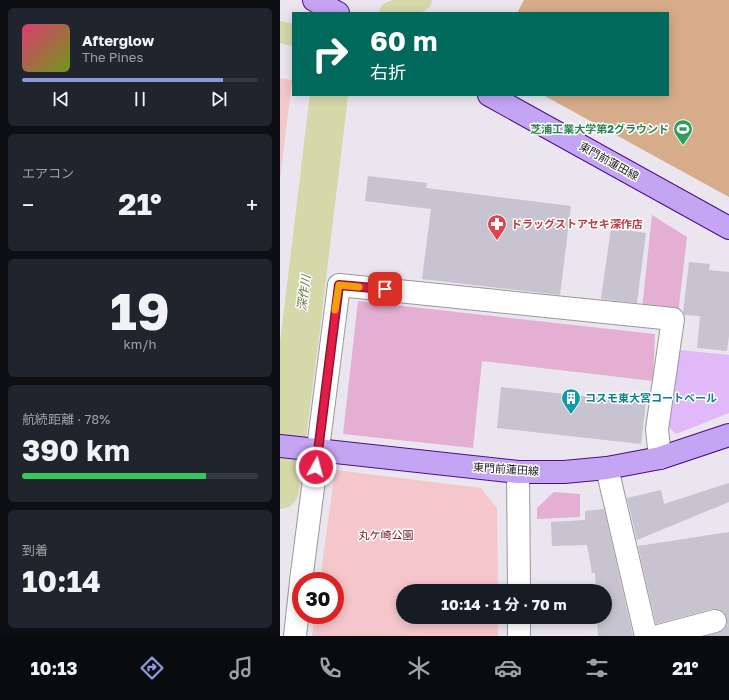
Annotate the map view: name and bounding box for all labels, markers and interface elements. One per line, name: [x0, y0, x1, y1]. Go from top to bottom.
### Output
text: 60 m: [370, 24, 437, 57]
icon: right: [304, 28, 356, 80]
text: Afterglow: [82, 31, 154, 49]
text: The Pines: [82, 49, 143, 65]
text: 右折: [370, 61, 406, 83]
icon: previous: [50, 88, 72, 110]
icon: pause: [129, 88, 151, 110]
icon: next: [208, 88, 230, 110]
sports icon: 芝浦工業大学第2グラウンド: [672, 118, 694, 146]
place label: 芝浦工業大学第2グラウンド: [530, 122, 669, 135]
street label: 東門前蓮田線: [577, 139, 641, 182]
text: エアコン: [22, 165, 74, 181]
text: 21°: [118, 186, 162, 222]
text: −: [22, 191, 34, 218]
text: +: [246, 191, 258, 218]
pharmacy icon: ドラッグストアセキ深作店: [486, 213, 508, 241]
place label: ドラッグストアセキ深作店: [511, 217, 643, 230]
water label: 深作川: [294, 272, 313, 312]
pin: [368, 272, 402, 306]
icon: arrive: [374, 278, 396, 300]
text: 19: [110, 279, 170, 341]
text: km/h: [123, 336, 157, 352]
building icon: コスモ東大宮コートベール: [560, 387, 582, 415]
place label: コスモ東大宮コートベール: [585, 391, 717, 404]
text: 航続距離 · 78%: [22, 411, 110, 427]
text: 390 km: [22, 432, 130, 468]
position arrow: [295, 446, 337, 488]
street label: 東門前蓮田線: [473, 460, 539, 477]
park label: 丸ケ崎公園: [359, 528, 414, 541]
text: 到着: [22, 542, 48, 558]
text: 10:14: [22, 563, 101, 599]
speed limit sign: 30: [292, 572, 344, 624]
text: 10:14 · 1 分 · 70 m: [441, 595, 567, 613]
icon: directions: [138, 654, 166, 682]
icon: music: [227, 654, 255, 682]
icon: phone: [316, 654, 344, 682]
icon: climate: [405, 654, 433, 682]
icon: car: [494, 654, 522, 682]
icon: filters: [583, 654, 611, 682]
text: 10:13: [30, 657, 77, 679]
text: 21°: [672, 657, 698, 679]

